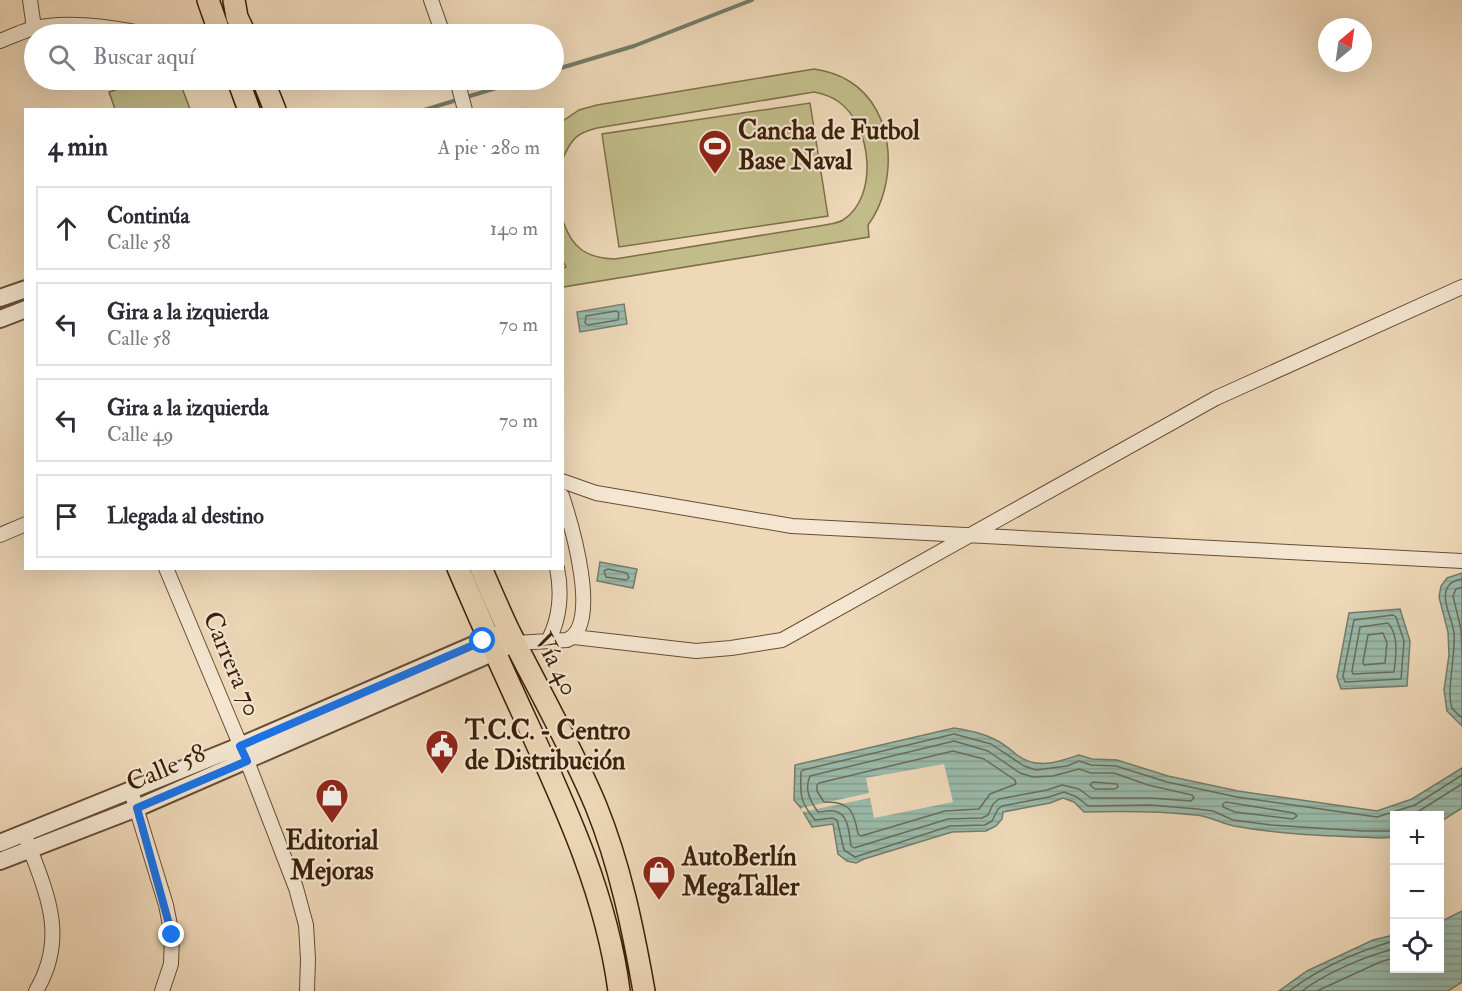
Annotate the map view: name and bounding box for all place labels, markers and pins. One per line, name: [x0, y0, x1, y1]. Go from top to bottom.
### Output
place label: Cancha de Futbol Base Naval: [738, 115, 920, 177]
sports icon: Cancha de Futbol Base Naval: [697, 128, 733, 175]
place label: T.C.C. - Centro de Distribución: [464, 715, 631, 777]
public building icon: T.C.C. - Centro de Distribución: [424, 728, 460, 775]
shop icon: Editorial Mejoras: [314, 777, 350, 824]
place label: Editorial Mejoras: [285, 825, 379, 887]
place label: AutoBerlín MegaTaller: [681, 841, 800, 904]
shop icon: AutoBerlín MegaTaller: [641, 854, 677, 901]

